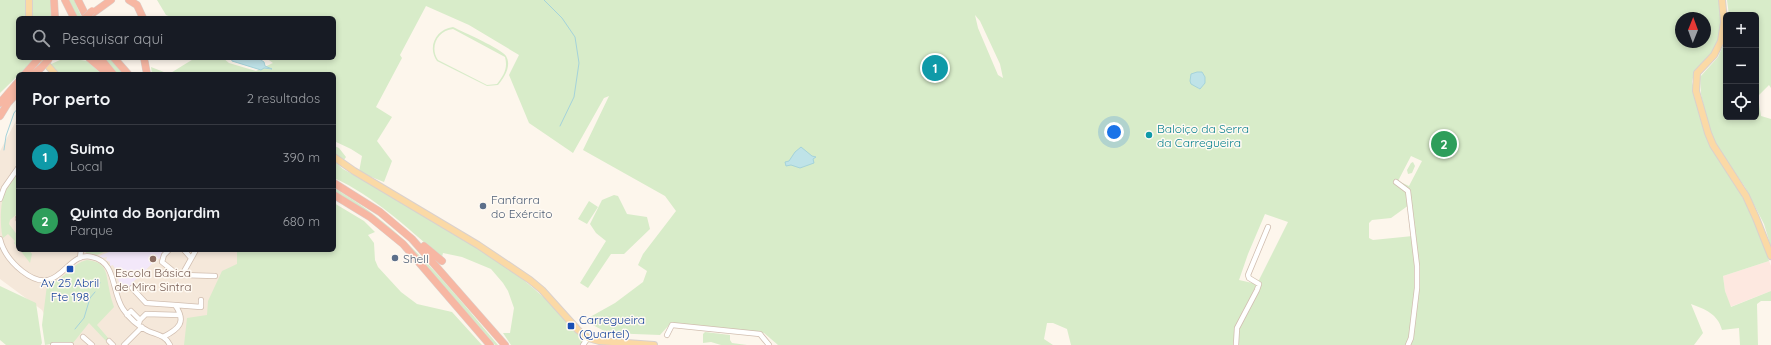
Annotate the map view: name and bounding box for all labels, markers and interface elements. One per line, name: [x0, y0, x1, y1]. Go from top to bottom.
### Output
north arrow: [1675, 12, 1711, 48]
map controls: [1723, 12, 1759, 120]
button: +: [1723, 12, 1759, 48]
search box: [16, 16, 336, 60]
icon: search: [30, 27, 52, 49]
text: Pesquisar aqui: [62, 29, 163, 48]
button: −: [1723, 48, 1759, 84]
pin: 1: [922, 53, 948, 83]
button: locate: [1723, 84, 1759, 120]
text: Por perto: [32, 88, 110, 109]
text: 2 resultados: [247, 90, 320, 106]
place label: Baloiço da Serra da Carregueira: [1157, 121, 1249, 150]
your location: [1104, 122, 1124, 142]
pin: 2: [1431, 129, 1457, 159]
marker: Baloiço da Serra da Carregueira: [1144, 130, 1154, 140]
text: Suimo: [70, 139, 115, 158]
text: 1: [42, 149, 48, 165]
text: 390 m: [283, 149, 320, 165]
text: Local: [70, 158, 102, 174]
place label: Fanfarra do Exército: [491, 192, 552, 221]
marker: Fanfarra do Exército: [478, 201, 488, 211]
text: Quinta do Bonjardim: [70, 203, 220, 222]
text: 2: [41, 213, 49, 229]
text: 680 m: [283, 213, 320, 229]
text: Parque: [70, 222, 113, 238]
place label: Shell: [403, 251, 429, 266]
marker: Shell: [390, 253, 400, 263]
marker: Escola Básica de Mira Sintra: [148, 254, 158, 264]
marker: Av 25 Abril Fte 198: [65, 264, 75, 274]
place label: Escola Básica de Mira Sintra: [115, 265, 191, 294]
place label: Av 25 Abril Fte 198: [41, 275, 99, 304]
place label: Carregueira (Quartel): [579, 312, 645, 341]
marker: Carregueira (Quartel): [566, 321, 576, 331]

